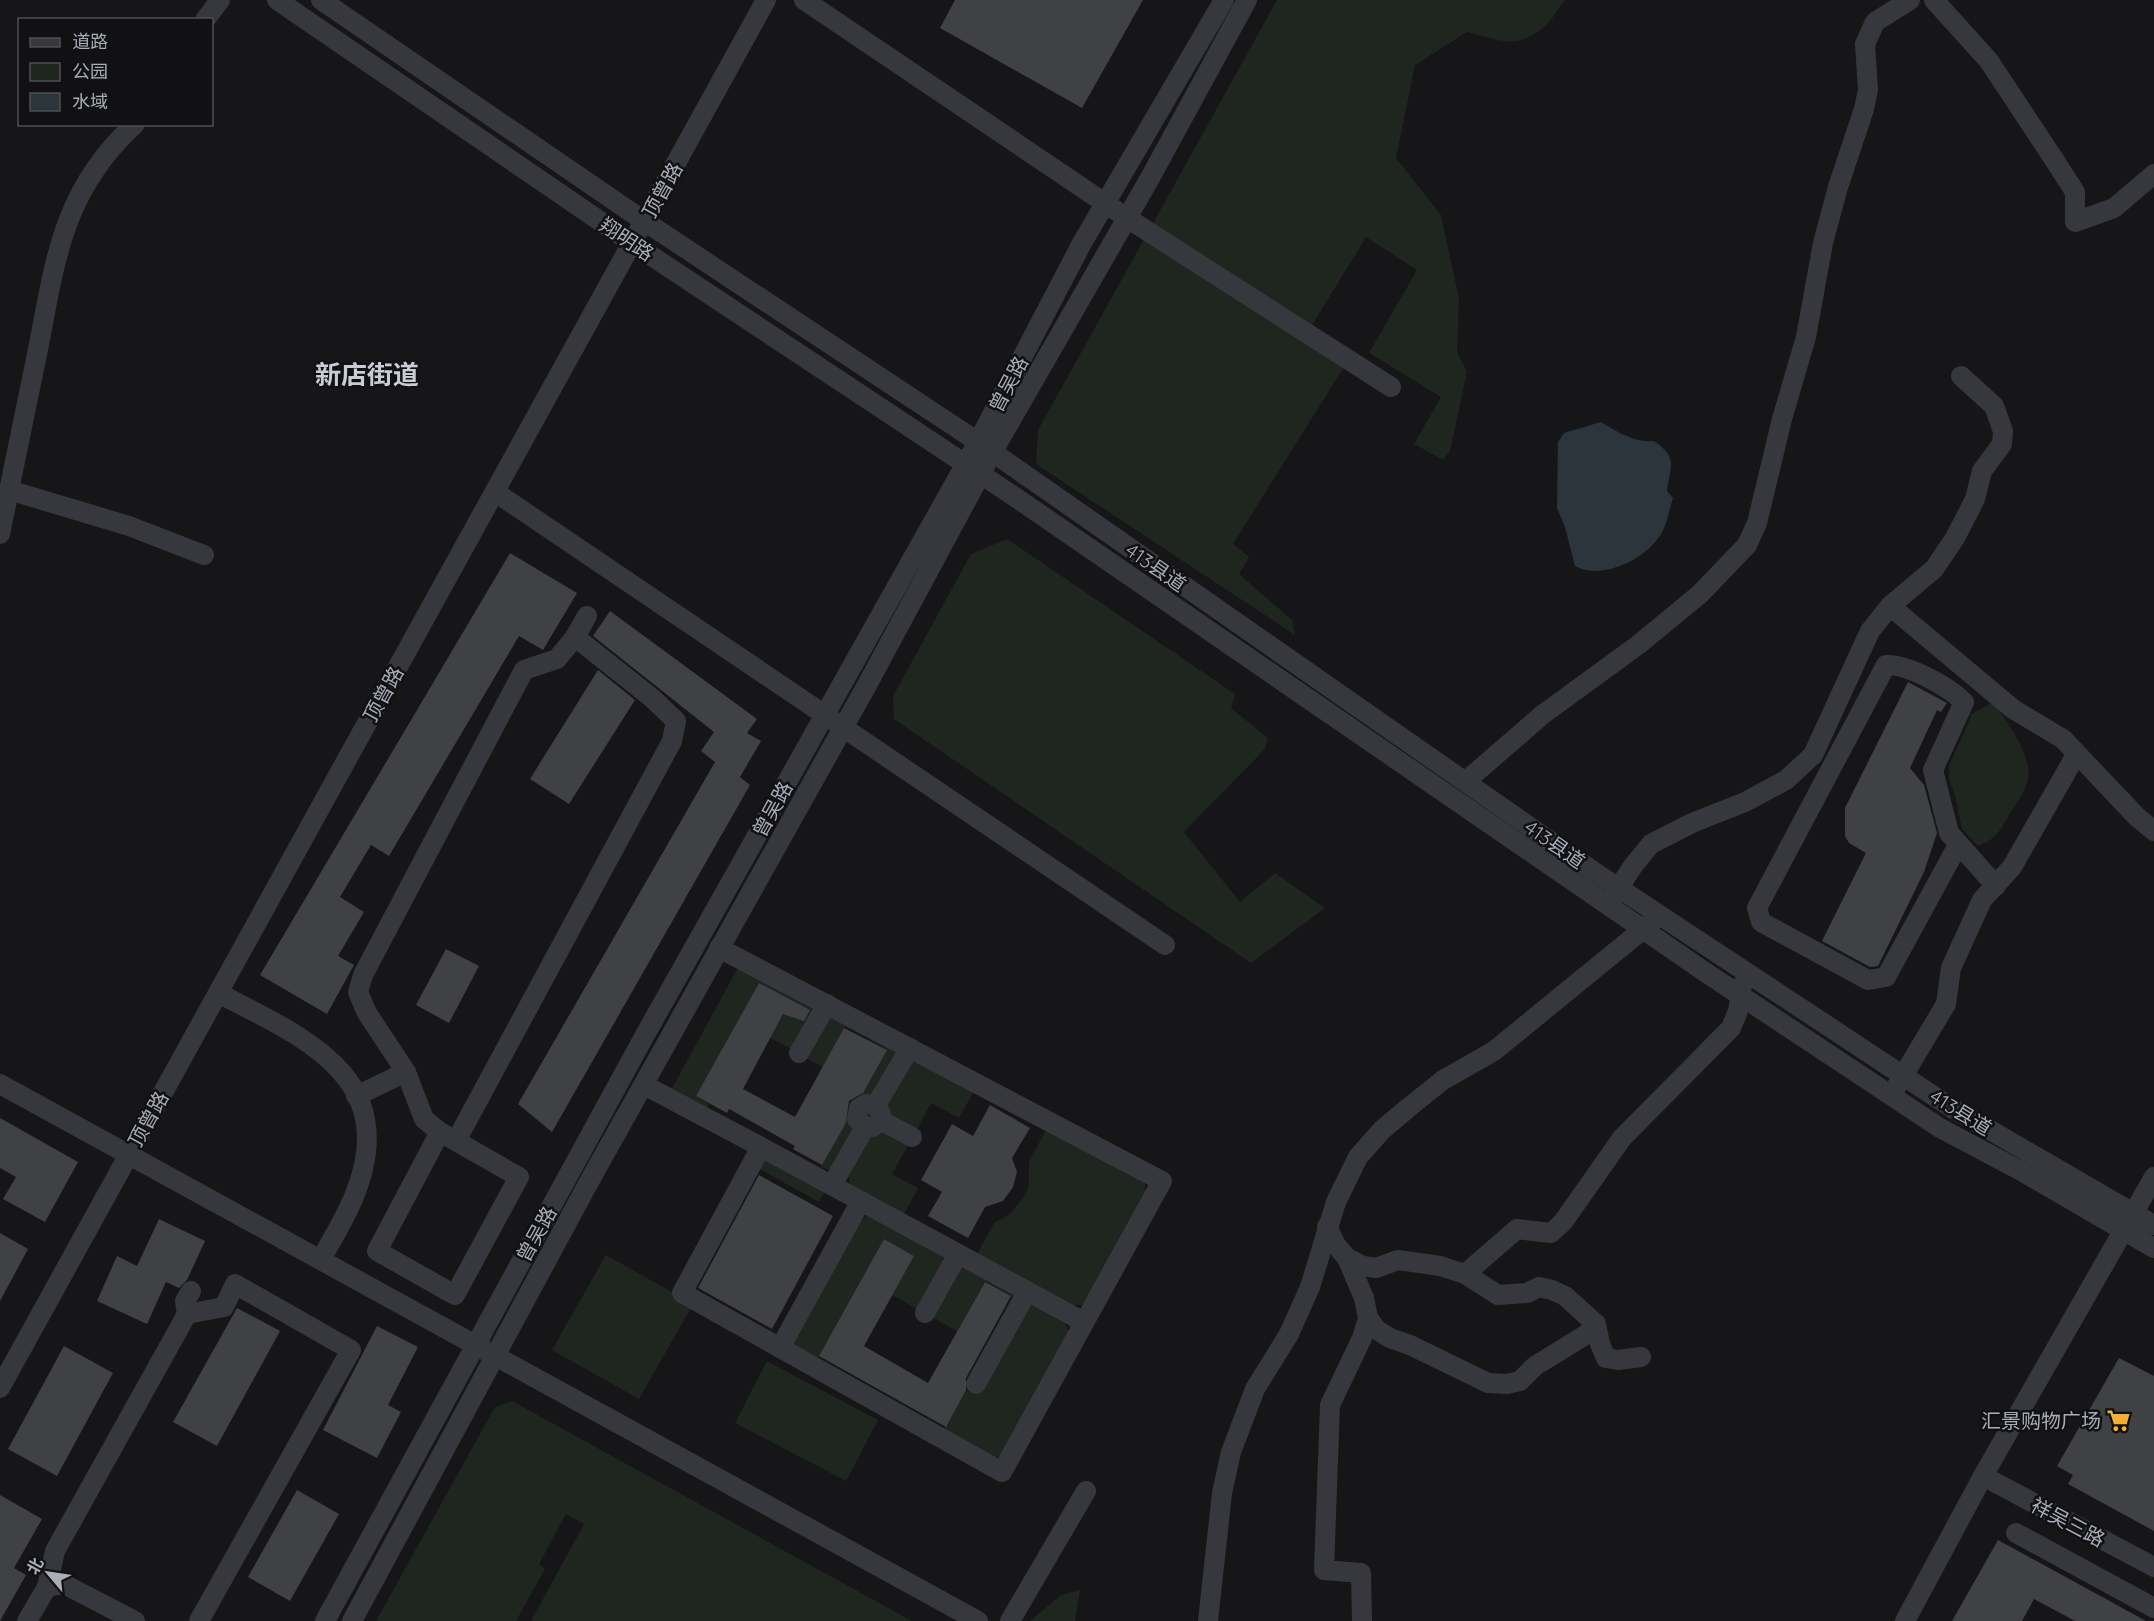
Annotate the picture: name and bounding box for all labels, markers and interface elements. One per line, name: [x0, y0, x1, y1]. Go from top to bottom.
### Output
legend: [18, 18, 213, 126]
text: 道路: [72, 30, 108, 53]
text: 公园: [72, 60, 108, 83]
text: 水域: [72, 90, 108, 113]
street label: 顶曾路: [637, 158, 687, 222]
street label: 翔明路: [595, 212, 659, 266]
street label: 曾吴路: [983, 352, 1033, 416]
district label: 新店街道: [315, 358, 419, 391]
street label: 413县道: [1121, 537, 1191, 597]
street label: 顶曾路: [358, 662, 408, 726]
street label: 曾吴路: [747, 777, 797, 841]
street label: 413县道: [1520, 814, 1590, 874]
street label: 413县道: [1925, 1083, 1997, 1141]
street label: 顶曾路: [123, 1087, 173, 1151]
street label: 曾吴路: [511, 1202, 561, 1266]
supermarket icon: 汇景购物广场: [2106, 1407, 2132, 1433]
place label: 汇景购物广场: [1981, 1408, 2101, 1433]
street label: 祥吴三路: [2027, 1492, 2109, 1552]
north arrow: [18, 1543, 78, 1603]
text: 北: [22, 1554, 48, 1578]

